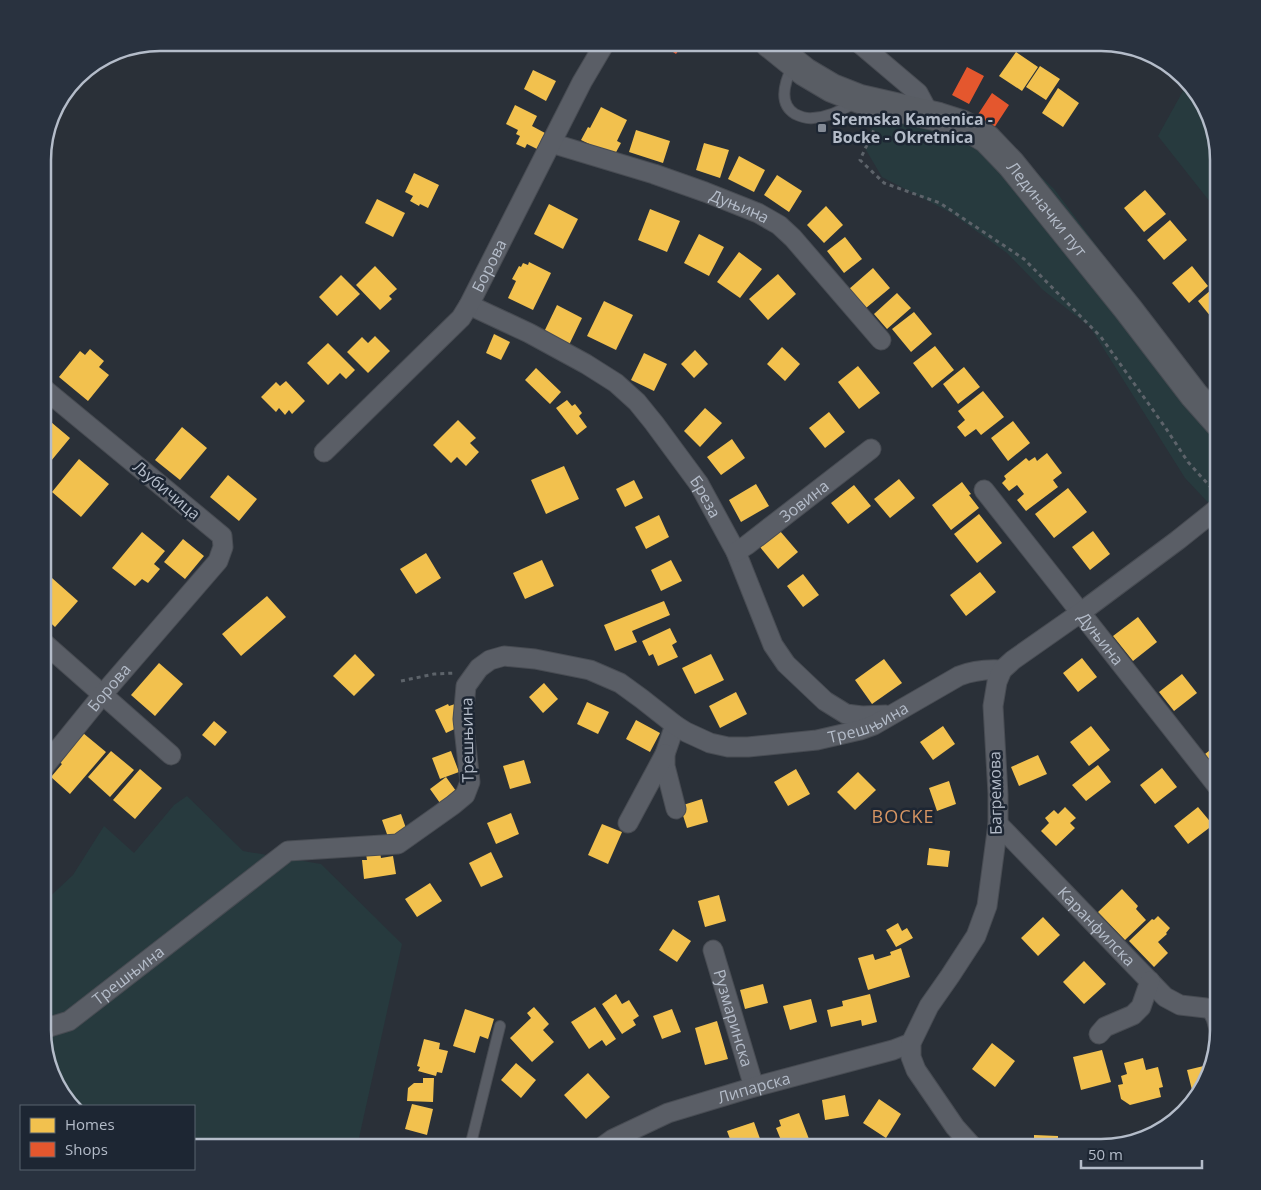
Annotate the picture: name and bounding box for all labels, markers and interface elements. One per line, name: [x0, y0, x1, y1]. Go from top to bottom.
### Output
place label: Sremska Kamenica - Bocke - Okretnica: [832, 108, 993, 148]
marker: Sremska Kamenica - Bocke - Okretnica: [816, 122, 828, 134]
street label: Лединачки пут: [1002, 157, 1093, 261]
street label: Дуњина: [707, 184, 773, 228]
street label: Борова: [466, 235, 512, 296]
street label: Љубичица: [129, 455, 205, 525]
street label: Бреза: [685, 471, 726, 522]
street label: Зовина: [775, 475, 833, 527]
street label: Дуњина: [1073, 607, 1129, 670]
street label: Борова: [82, 659, 136, 716]
street label: Трешњина: [455, 697, 479, 783]
street label: Трешњина: [826, 697, 912, 748]
street label: Багремова: [983, 751, 1007, 835]
district label: BOCKE: [872, 804, 935, 828]
street label: Каранфилска: [1053, 881, 1140, 971]
street label: Трешњина: [88, 940, 169, 1010]
street label: Рузмаринска: [708, 967, 758, 1070]
street label: Липарска: [715, 1067, 793, 1108]
legend: [20, 1105, 195, 1170]
text: Homes: [65, 1114, 115, 1134]
scale bar: [1081, 1138, 1202, 1170]
text: Shops: [65, 1139, 108, 1159]
text: 50 m: [1088, 1144, 1123, 1164]

